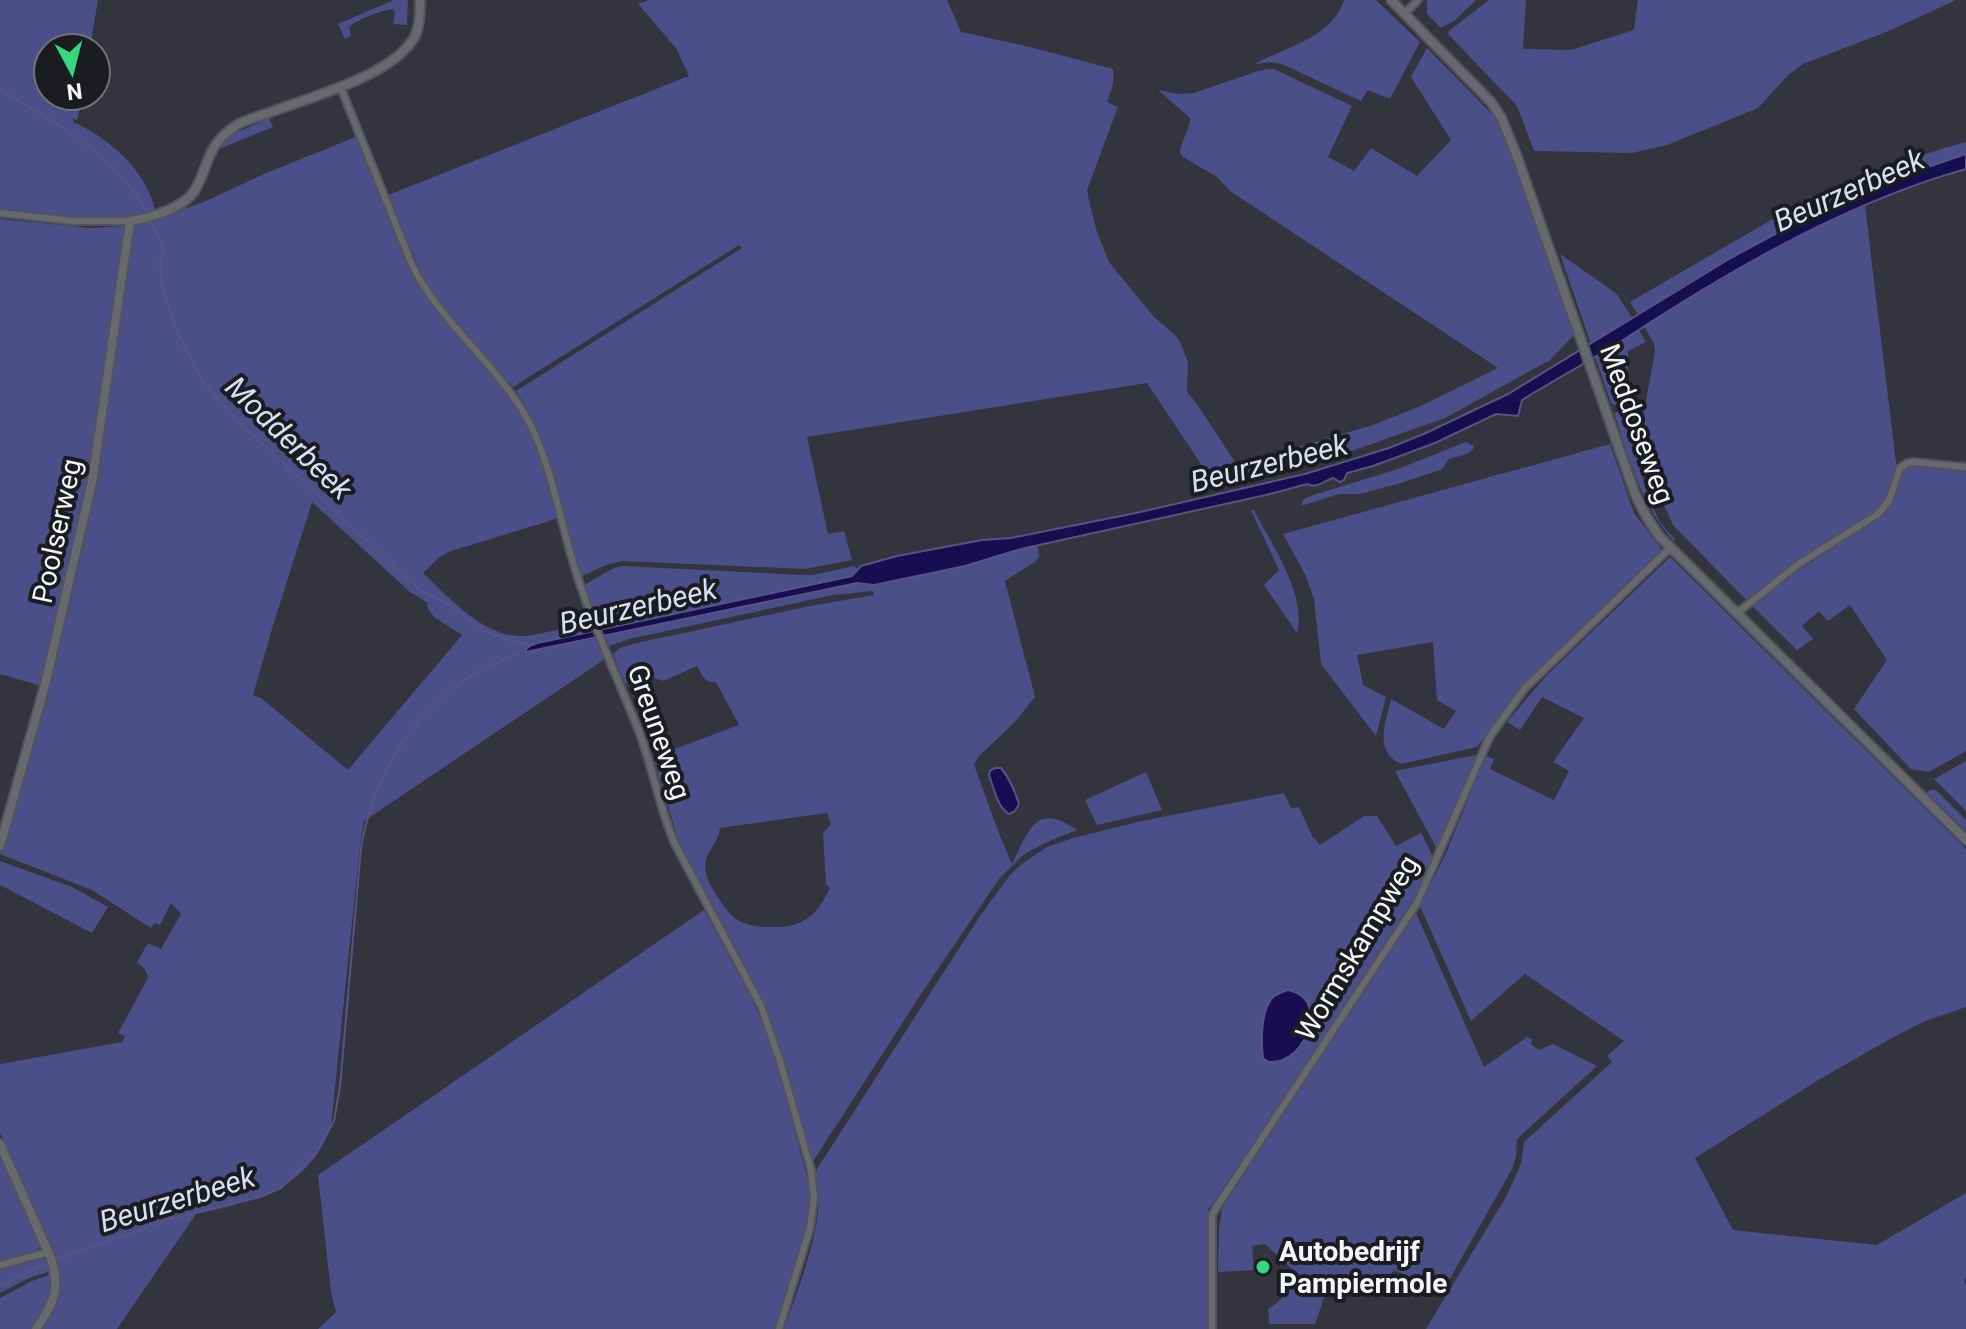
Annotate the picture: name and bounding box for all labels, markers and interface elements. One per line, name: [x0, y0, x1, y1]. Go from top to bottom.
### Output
north arrow: [32, 32, 112, 112]
text: N: [65, 78, 84, 105]
water label: Beurzerbeek: [1768, 141, 1931, 239]
street label: Meddoseweg: [1593, 340, 1681, 508]
water label: Modderbeek: [219, 369, 360, 508]
water label: Beurzerbeek: [1187, 426, 1353, 499]
street label: Poolserweg: [26, 456, 88, 606]
water label: Beurzerbeek: [556, 571, 722, 641]
street label: Greuneweg: [621, 660, 697, 804]
street label: Wormskampweg: [1289, 849, 1425, 1047]
water label: Beurzerbeek: [95, 1158, 260, 1239]
place label: Autobedrijf Pampiermole: [1279, 1235, 1447, 1300]
marker: Autobedrijf Pampiermole: [1254, 1258, 1272, 1276]

